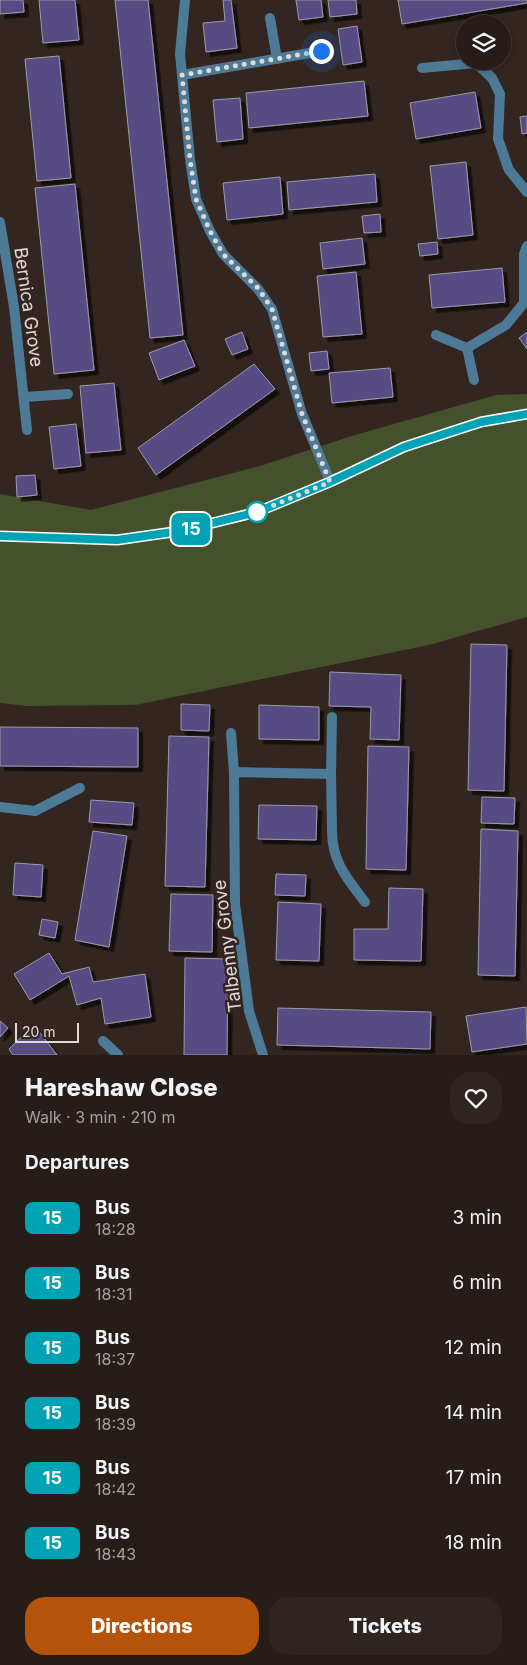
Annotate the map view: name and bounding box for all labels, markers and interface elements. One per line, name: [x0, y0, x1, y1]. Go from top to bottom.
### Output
map controls: [456, 15, 511, 70]
button: layers: [456, 15, 511, 70]
your location: [309, 39, 334, 64]
street label: Bernica Grove: [10, 246, 48, 368]
unlabelled marker: [246, 501, 268, 523]
line badge: 15: [168, 513, 214, 545]
text: 15: [181, 518, 201, 539]
street label: Talbenny Grove: [208, 879, 246, 1013]
scale bar: [15, 1020, 79, 1043]
text: 20 m: [22, 1023, 56, 1040]
button: heart: [450, 1072, 502, 1124]
text: Hareshaw Close: [25, 1073, 218, 1102]
text: Walk · 3 min · 210 m: [25, 1107, 175, 1127]
text: Departures: [25, 1151, 129, 1174]
text: Bus: [95, 1196, 130, 1219]
text: 3 min: [452, 1206, 502, 1229]
text: 15: [43, 1207, 62, 1228]
text: 18:28: [95, 1219, 136, 1239]
text: Bus: [95, 1261, 130, 1284]
text: 6 min: [452, 1271, 502, 1294]
text: 15: [43, 1272, 62, 1293]
text: 18:31: [95, 1284, 132, 1304]
text: Bus: [95, 1326, 130, 1349]
text: 12 min: [445, 1336, 502, 1359]
text: 15: [43, 1337, 62, 1358]
text: 18:37: [95, 1349, 135, 1369]
text: Bus: [95, 1391, 130, 1414]
text: 14 min: [444, 1401, 502, 1424]
text: 15: [43, 1402, 62, 1423]
text: 18:39: [95, 1414, 136, 1434]
text: Bus: [95, 1456, 130, 1479]
text: 17 min: [446, 1466, 502, 1489]
text: 15: [43, 1467, 62, 1488]
text: 18:42: [95, 1479, 136, 1499]
text: Bus: [95, 1521, 130, 1544]
text: 18 min: [445, 1531, 502, 1554]
text: 15: [43, 1532, 62, 1553]
text: 18:43: [95, 1544, 136, 1564]
button: Directions: [25, 1597, 259, 1655]
button: Tickets: [269, 1597, 502, 1655]

